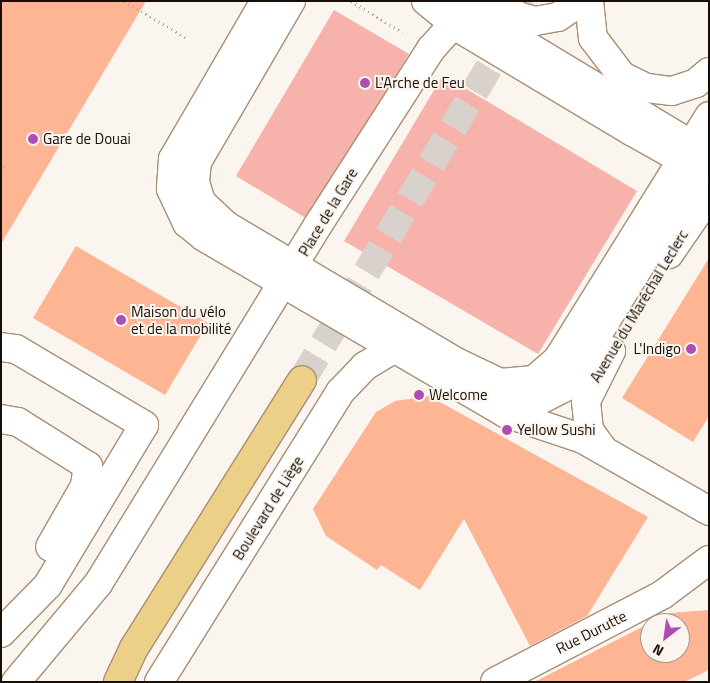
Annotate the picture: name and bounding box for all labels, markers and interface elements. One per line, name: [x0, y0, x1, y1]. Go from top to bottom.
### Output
place label: L'Arche de Feu: [375, 74, 465, 92]
marker: L'Arche de Feu: [359, 77, 371, 89]
place label: Gare de Douai: [43, 130, 131, 148]
marker: Gare de Douai: [27, 133, 39, 145]
street label: Place de la Gare: [295, 165, 361, 259]
street label: Avenue du Maréchal Leclerc: [586, 226, 692, 386]
place label: Maison du vélo et de la mobilité: [131, 302, 231, 337]
marker: Maison du vélo et de la mobilité: [115, 314, 127, 326]
place label: L'Indigo: [633, 340, 681, 358]
marker: L'Indigo: [685, 343, 697, 355]
place label: Welcome: [429, 386, 488, 404]
marker: Welcome: [413, 389, 425, 401]
place label: Yellow Sushi: [517, 421, 596, 439]
marker: Yellow Sushi: [501, 424, 513, 436]
street label: Boulevard de Liège: [229, 453, 307, 563]
street label: Rue Durutte: [553, 607, 629, 657]
north arrow: [640, 613, 690, 663]
text: N: [648, 639, 667, 662]

